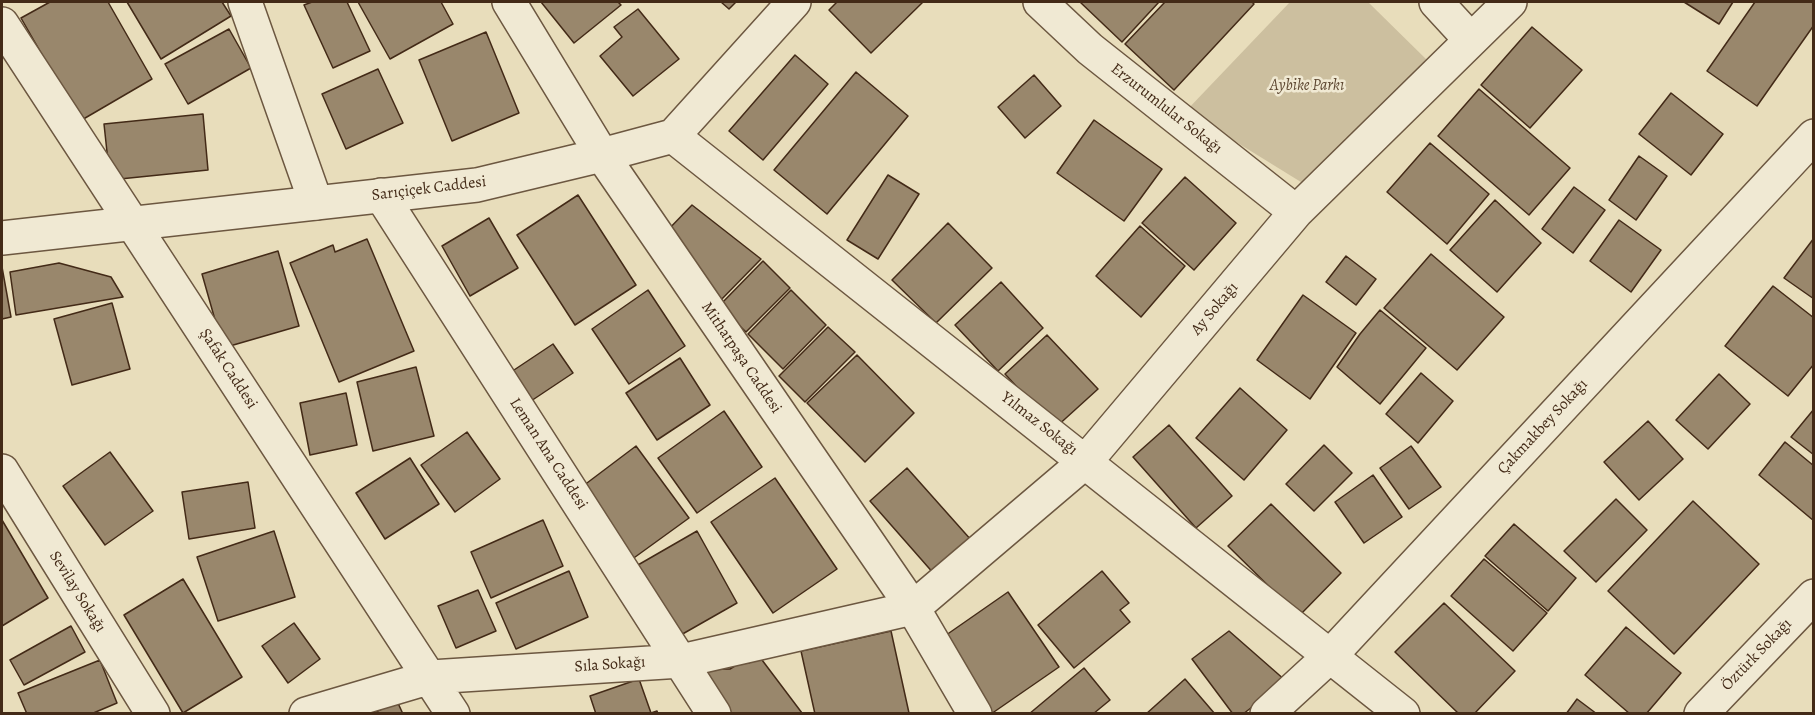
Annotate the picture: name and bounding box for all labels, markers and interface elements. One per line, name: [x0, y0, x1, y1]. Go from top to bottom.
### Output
street label: Erzurumlular Sokağı: [1106, 60, 1226, 158]
park label: Aybike Parkı: [1270, 76, 1344, 96]
street label: Sarıçiçek Caddesi: [371, 172, 487, 206]
street label: Ay Sokağı: [1187, 279, 1243, 339]
street label: Mithatpaşa Caddesi: [697, 299, 785, 417]
street label: Şafak Caddesi: [195, 325, 261, 413]
street label: Çakmakbey Sokağı: [1494, 375, 1592, 479]
street label: Yılmaz Sokağı: [997, 388, 1081, 460]
street label: Leman Ana Caddesi: [505, 395, 591, 513]
street label: Sevilay Sokağı: [44, 548, 110, 636]
street label: Öztürk Sokağı: [1718, 615, 1796, 695]
street label: Sıla Sokağı: [574, 653, 646, 677]

